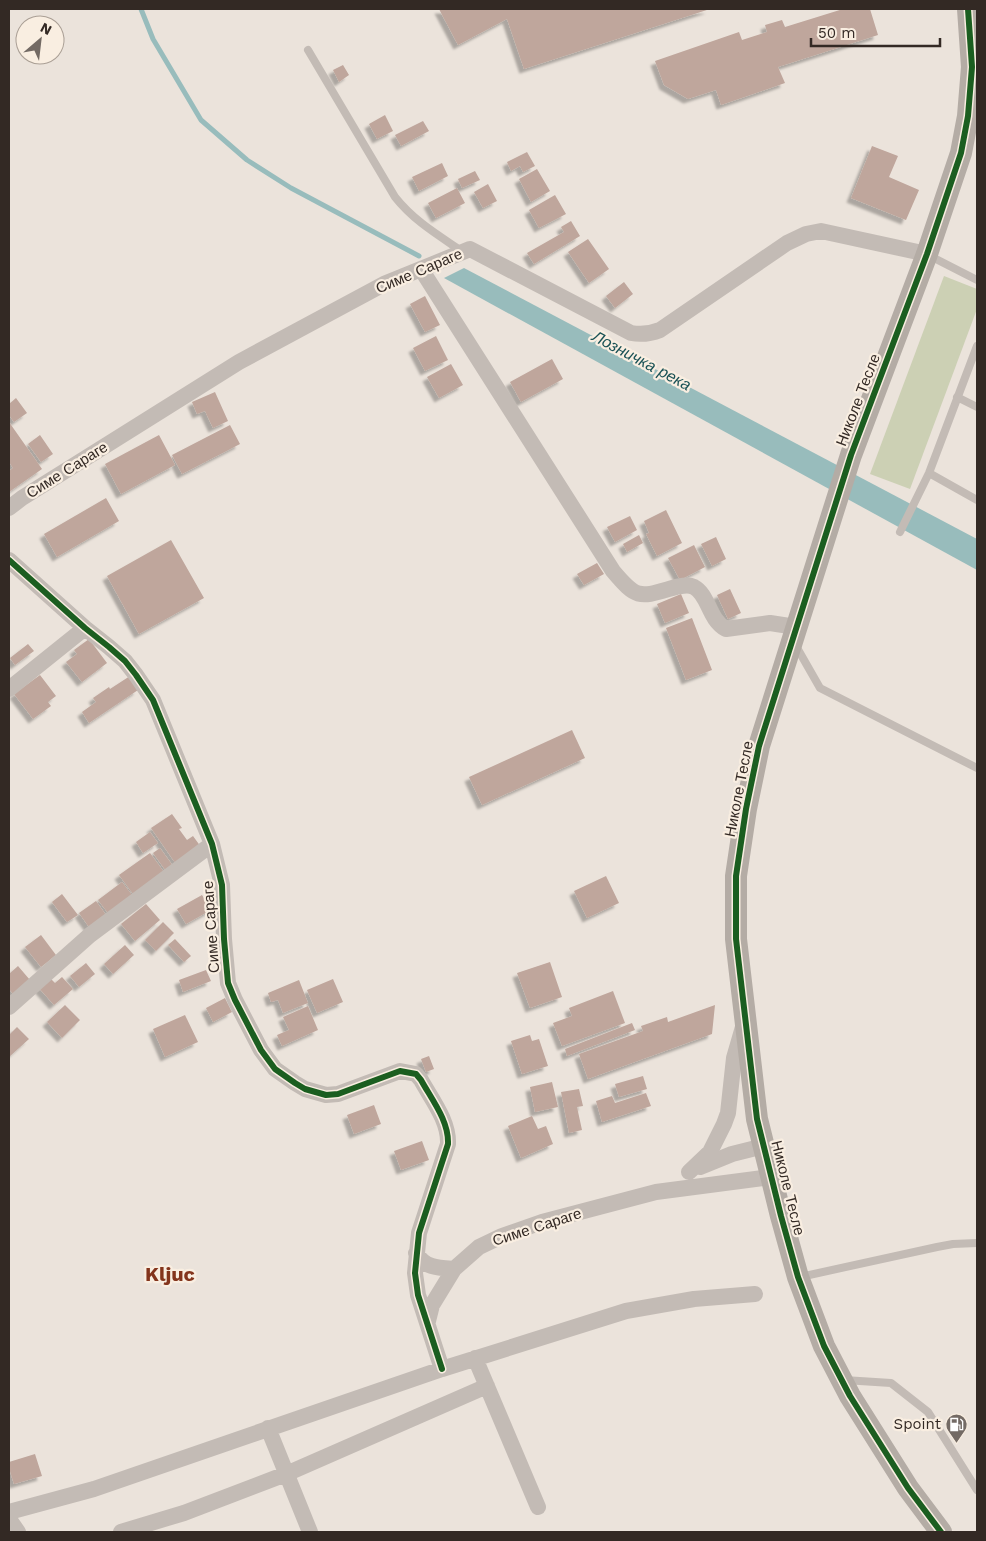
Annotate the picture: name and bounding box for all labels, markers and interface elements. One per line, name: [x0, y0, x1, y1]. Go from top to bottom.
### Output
north arrow: [15, 15, 65, 65]
scale bar: [811, 15, 940, 47]
text: N: [38, 19, 54, 38]
text: 50 m: [818, 24, 855, 42]
street label: Симе Сараге: [373, 245, 465, 297]
water label: Лозничка река: [588, 326, 695, 395]
street label: Николе Тесле: [832, 351, 884, 449]
street label: Симе Сараге: [23, 438, 111, 502]
street label: Николе Тесле: [721, 739, 757, 839]
street label: Симе Сараге: [199, 880, 223, 974]
street label: Николе Тесле: [767, 1139, 809, 1237]
street label: Симе Сараге: [490, 1204, 584, 1250]
district label: Kljuc: [145, 1262, 195, 1286]
fuel station icon: Spoint: [945, 1412, 969, 1443]
place label: Spoint: [894, 1415, 942, 1433]

